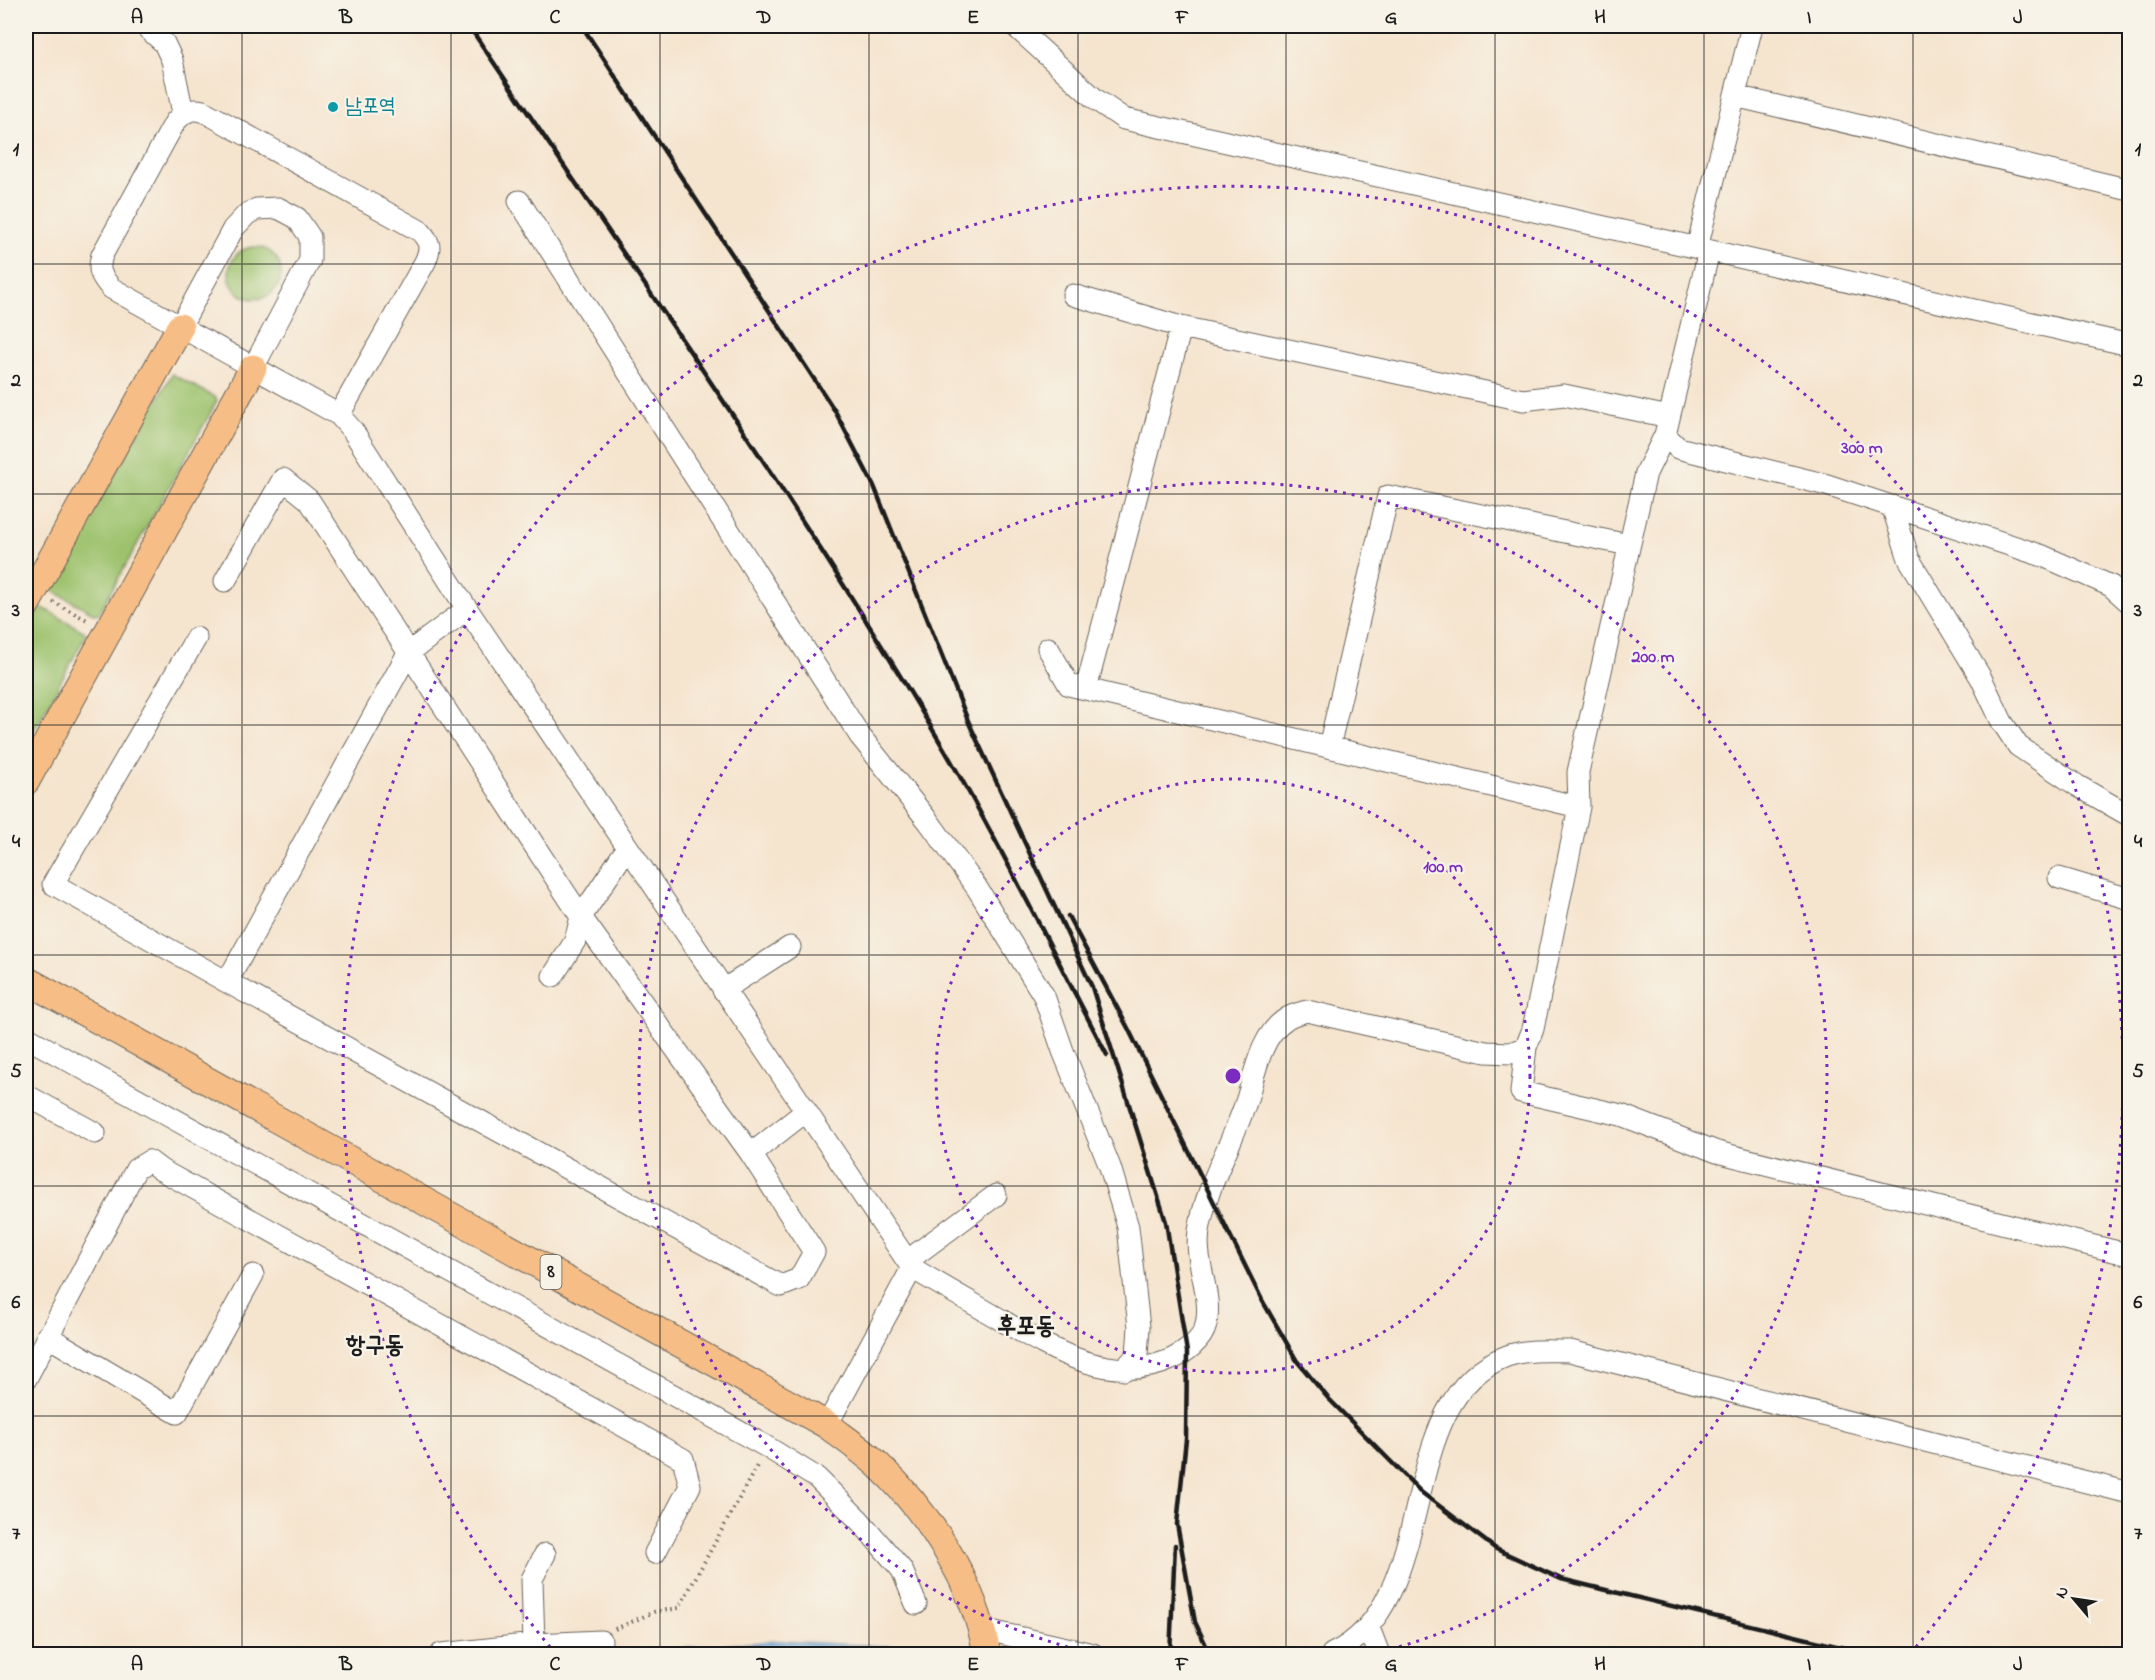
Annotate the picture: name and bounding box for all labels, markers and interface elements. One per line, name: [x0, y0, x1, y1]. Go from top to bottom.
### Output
text: A: [131, 4, 143, 33]
text: B: [338, 4, 353, 33]
text: C: [550, 4, 561, 33]
text: D: [756, 4, 771, 33]
text: E: [967, 4, 979, 33]
text: F: [1175, 4, 1189, 33]
text: G: [1385, 4, 1398, 33]
text: H: [1594, 4, 1606, 33]
text: I: [1807, 4, 1812, 33]
text: J: [2013, 4, 2023, 33]
place label: 남포역: [345, 92, 396, 122]
marker: 남포역: [326, 100, 340, 114]
text: 1: [13, 136, 20, 165]
text: 1: [2135, 136, 2142, 165]
text: 2: [10, 367, 21, 396]
text: 2: [2132, 367, 2143, 396]
text: 300 m: [1840, 436, 1883, 462]
text: 3: [11, 597, 20, 626]
text: 3: [2133, 597, 2142, 626]
text: 200 m: [1631, 645, 1675, 671]
text: 4: [12, 828, 21, 857]
text: 4: [2134, 828, 2143, 857]
text: 100 m: [1423, 855, 1463, 881]
text: 5: [10, 1058, 22, 1087]
text: 5: [2132, 1058, 2144, 1087]
centre of rings: [1223, 1066, 1243, 1086]
road number: 8: [540, 1255, 562, 1289]
text: 6: [12, 1289, 21, 1318]
text: 6: [2134, 1289, 2143, 1318]
district label: 후포동: [997, 1310, 1055, 1345]
district label: 항구동: [345, 1329, 404, 1364]
text: 7: [12, 1520, 21, 1549]
text: 7: [2134, 1520, 2143, 1549]
north arrow: [2044, 1569, 2104, 1629]
text: N: [2050, 1582, 2076, 1603]
text: A: [131, 1651, 143, 1680]
text: B: [338, 1651, 353, 1680]
text: C: [550, 1651, 561, 1680]
text: D: [756, 1651, 771, 1680]
text: E: [967, 1651, 979, 1680]
text: F: [1175, 1651, 1189, 1680]
text: G: [1385, 1651, 1398, 1680]
text: H: [1594, 1651, 1606, 1680]
text: I: [1807, 1651, 1812, 1680]
text: J: [2013, 1651, 2023, 1680]

